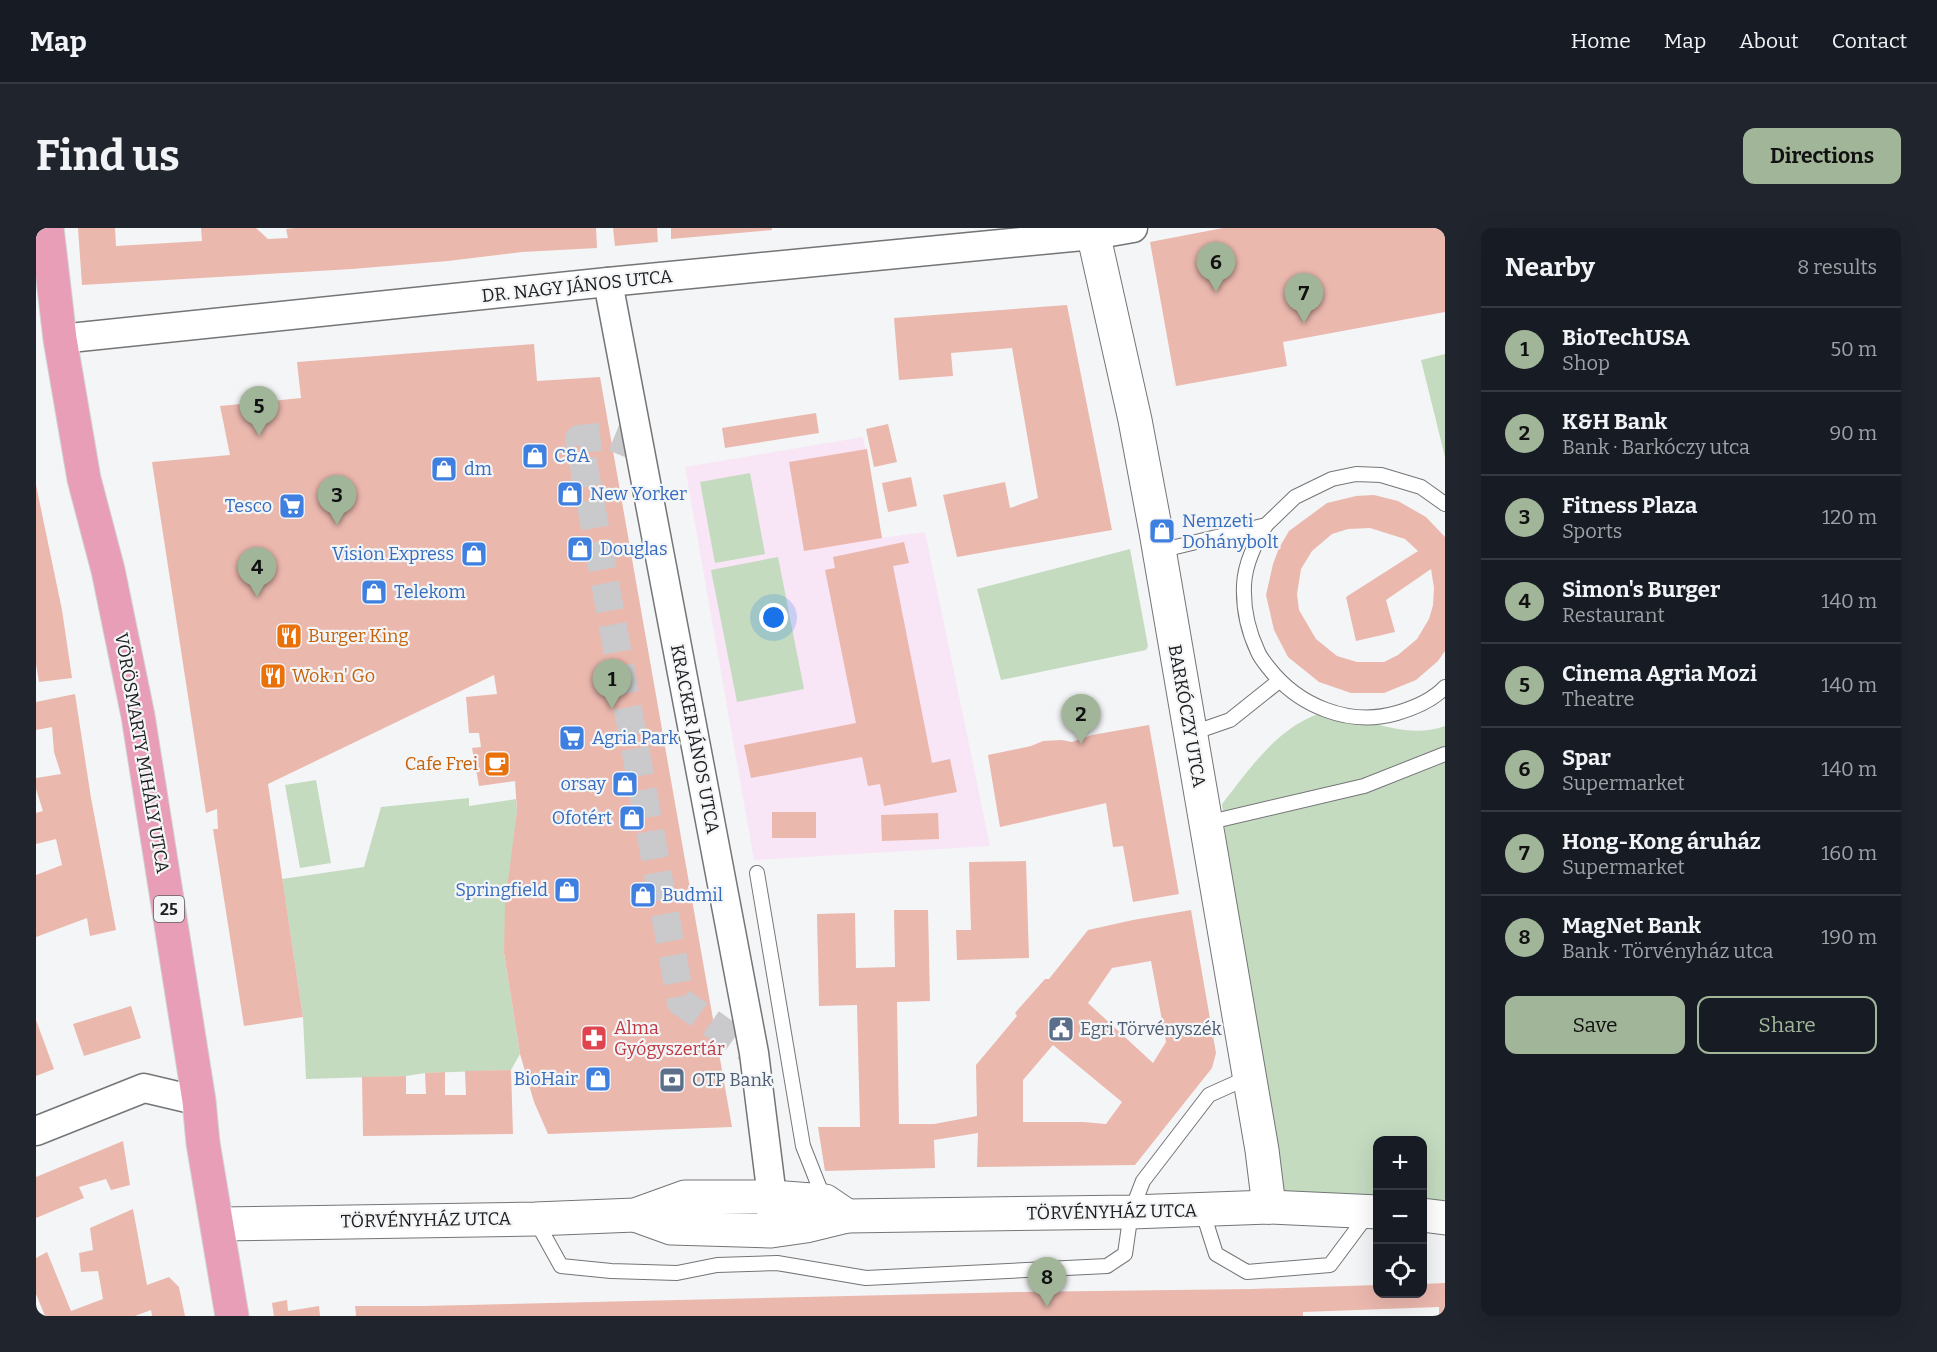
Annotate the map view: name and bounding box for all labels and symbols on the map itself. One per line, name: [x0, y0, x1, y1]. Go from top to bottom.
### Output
pin: 6: [1196, 242, 1236, 292]
street label: DR. NAGY JÁNOS UTCA: [480, 265, 674, 307]
pin: 7: [1284, 274, 1324, 323]
pin: 5: [240, 386, 278, 436]
shop icon: C&A: [520, 441, 550, 471]
place label: C&A: [554, 445, 590, 467]
shop icon: dm: [429, 454, 459, 484]
place label: dm: [464, 458, 492, 480]
pin: 3: [318, 476, 356, 525]
shop icon: New Yorker: [555, 479, 585, 509]
place label: New Yorker: [590, 483, 687, 505]
supermarket icon: Tesco: [277, 491, 307, 521]
place label: Tesco: [225, 495, 272, 517]
place label: Nemzeti Dohánybolt: [1182, 510, 1279, 553]
shop icon: Nemzeti Dohánybolt: [1147, 516, 1177, 546]
shop icon: Douglas: [565, 534, 595, 564]
place label: Douglas: [600, 538, 668, 560]
shop icon: Vision Express: [459, 539, 489, 569]
place label: Vision Express: [332, 543, 454, 565]
pin: 4: [238, 548, 276, 597]
shop icon: Telekom: [359, 577, 389, 607]
place label: Telekom: [394, 581, 466, 603]
your location: [759, 603, 788, 632]
restaurant icon: Burger King: [274, 621, 304, 651]
place label: Burger King: [308, 625, 409, 647]
street label: VÖRÖSMARTY MIHÁLY UTCA: [110, 631, 174, 875]
street label: KRACKER JÁNOS UTCA: [666, 642, 724, 836]
street label: BARKÓCZY UTCA: [1164, 643, 1210, 789]
pin: 1: [592, 660, 632, 709]
restaurant icon: Wok n' Go: [258, 661, 288, 691]
place label: Wok n' Go: [292, 665, 375, 687]
pin: 2: [1062, 694, 1100, 744]
supermarket icon: Agria Park: [557, 723, 587, 753]
place label: Agria Park: [592, 727, 679, 749]
cafe icon: Cafe Frei: [482, 749, 512, 779]
place label: Cafe Frei: [405, 753, 478, 775]
shop icon: orsay: [610, 769, 640, 799]
place label: orsay: [561, 773, 606, 795]
shop icon: Ofotért: [617, 803, 647, 833]
place label: Ofotért: [552, 807, 612, 829]
shop icon: Springfield: [552, 875, 582, 905]
place label: Springfield: [455, 879, 548, 901]
shop icon: Budmil: [628, 880, 658, 910]
place label: Budmil: [662, 884, 723, 906]
road number: 25: [154, 896, 184, 922]
public building icon: Egri Törvényszék: [1046, 1014, 1076, 1044]
place label: Alma Gyógyszertár: [614, 1017, 725, 1060]
place label: Egri Törvényszék: [1080, 1018, 1222, 1040]
pharmacy icon: Alma Gyógyszertár: [579, 1023, 609, 1053]
shop icon: BioHair: [583, 1064, 613, 1094]
bank icon: OTP Bank: [657, 1065, 687, 1095]
place label: BioHair: [514, 1068, 578, 1090]
place label: OTP Bank: [692, 1069, 773, 1091]
street label: TÖRVÉNYHÁZ UTCA: [1027, 1199, 1198, 1224]
street label: TÖRVÉNYHÁZ UTCA: [341, 1207, 512, 1232]
pin: 8: [1028, 1258, 1066, 1307]

